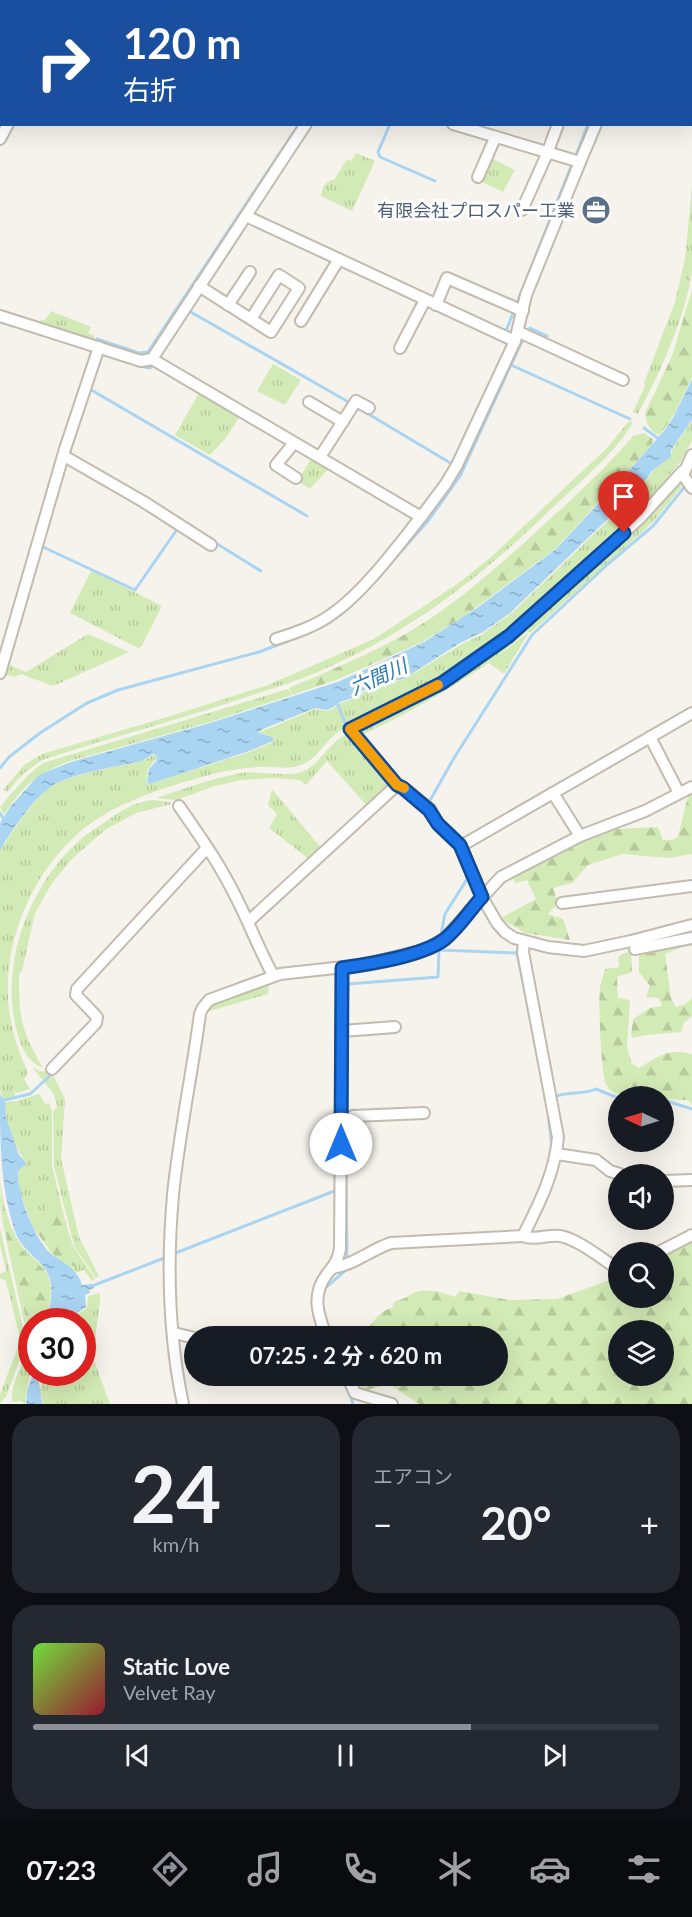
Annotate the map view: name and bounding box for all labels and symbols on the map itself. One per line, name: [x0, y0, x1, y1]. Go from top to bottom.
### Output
office icon: 有限会社プロスパー工業: [580, 194, 612, 226]
place label: 有限会社プロスパー工業: [377, 199, 575, 221]
pin: [598, 471, 649, 533]
water label: 六間川: [346, 652, 412, 699]
north arrow: [608, 1086, 674, 1152]
position arrow: [309, 1112, 373, 1176]
speed limit sign: 30: [18, 1308, 96, 1386]

